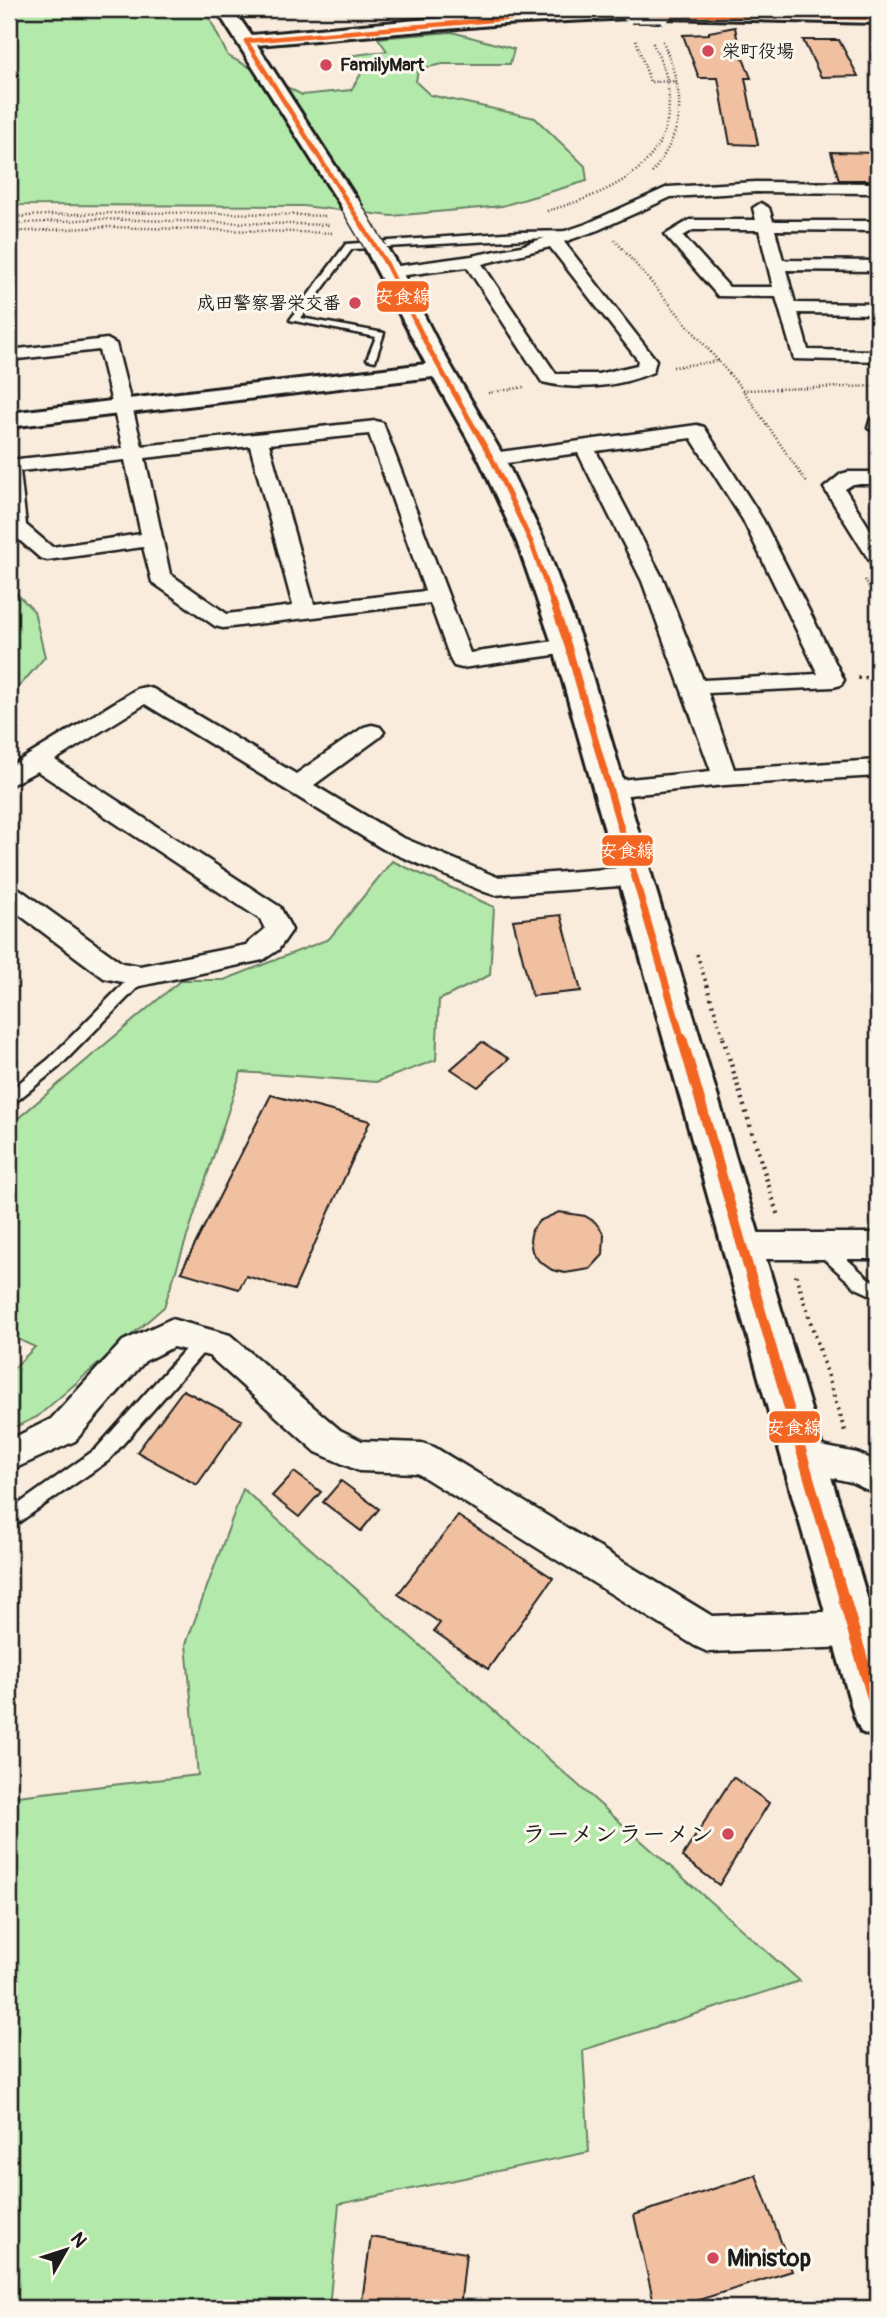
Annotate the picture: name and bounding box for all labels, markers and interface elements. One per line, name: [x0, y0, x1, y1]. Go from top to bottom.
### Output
place label: 栄町役場: [722, 40, 794, 63]
marker: 栄町役場: [700, 43, 716, 59]
place label: FamilyMart: [340, 54, 425, 77]
marker: FamilyMart: [318, 57, 334, 73]
line badge: 安食線: [376, 280, 430, 313]
text: 安食線: [374, 285, 432, 309]
place label: 成田警察署栄交番: [197, 292, 341, 315]
marker: 成田警察署栄交番: [347, 295, 363, 311]
line badge: 安食線: [601, 834, 654, 867]
text: 安食線: [598, 839, 656, 863]
line badge: 安食線: [768, 1410, 821, 1444]
text: 安食線: [765, 1416, 823, 1440]
place label: ラーメンラーメン: [522, 1820, 714, 1849]
marker: ラーメンラーメン: [720, 1826, 736, 1842]
north arrow: [32, 2216, 102, 2286]
text: N: [65, 2227, 92, 2253]
place label: Ministop: [727, 2244, 811, 2273]
marker: Ministop: [705, 2250, 721, 2266]

